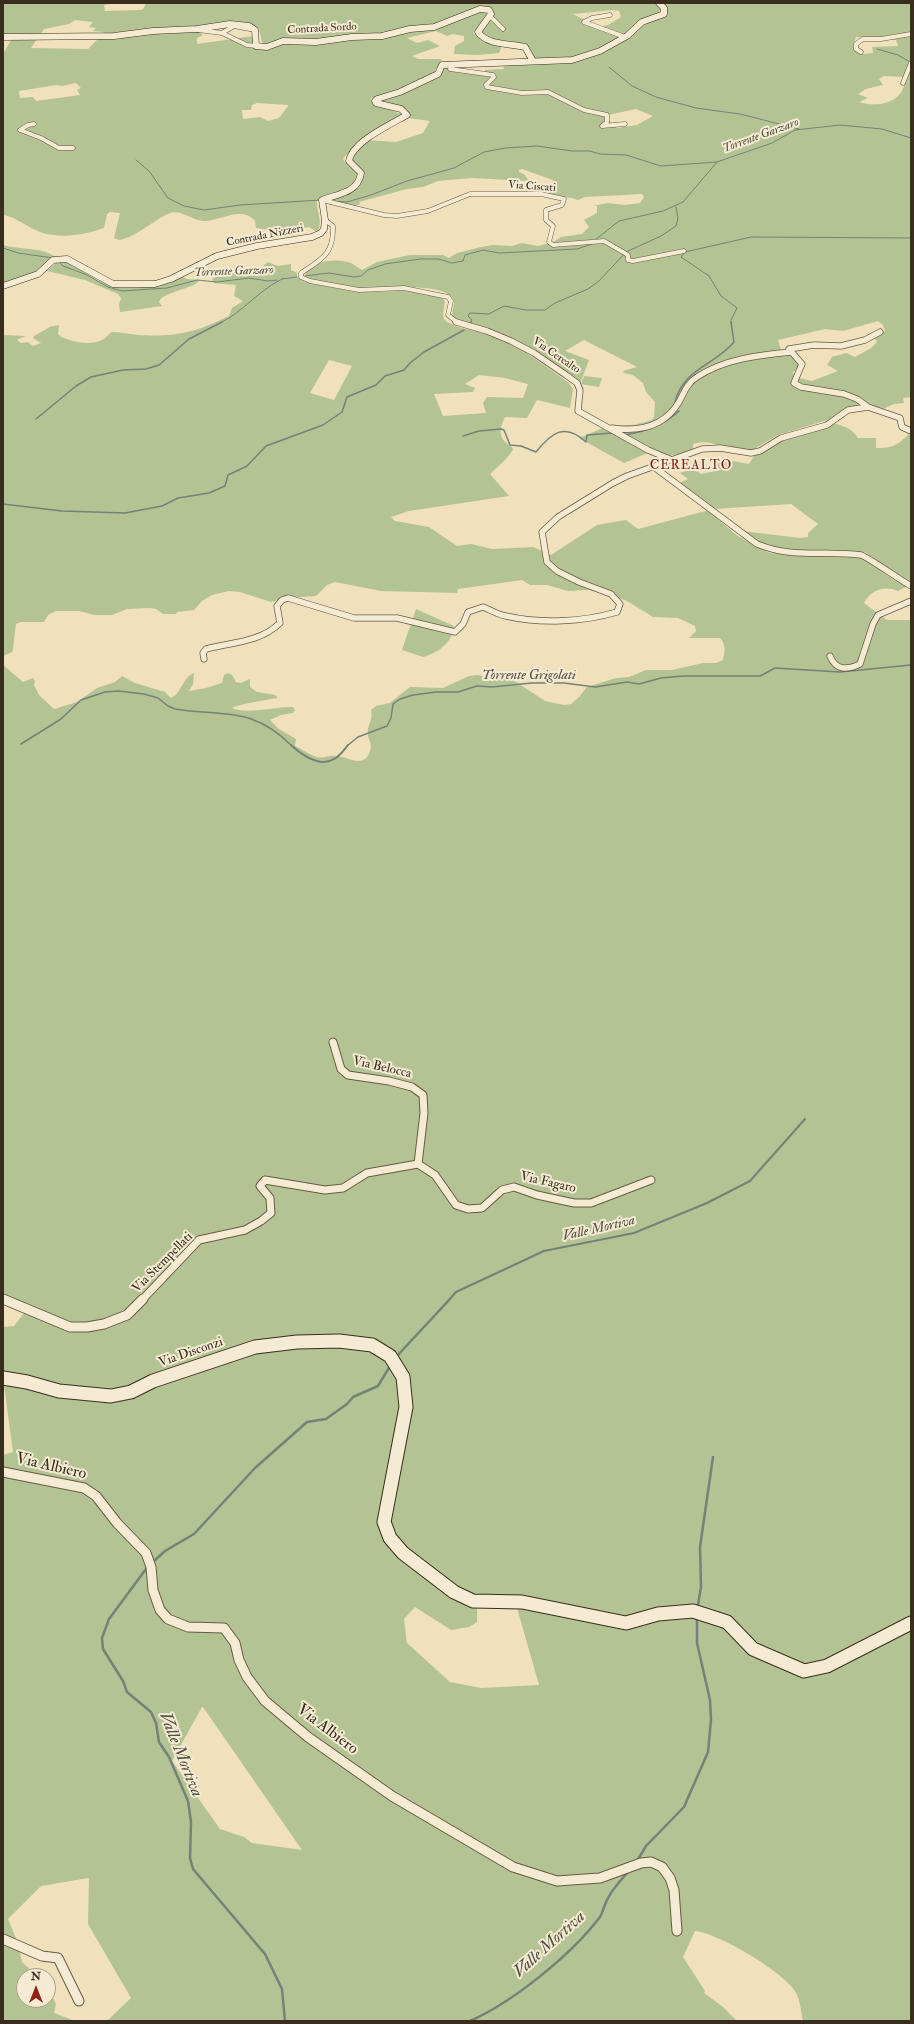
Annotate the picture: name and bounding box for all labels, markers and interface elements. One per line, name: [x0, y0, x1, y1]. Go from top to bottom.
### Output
street label: Contrada Sordo: [287, 21, 357, 37]
water label: Torrente Garzaro: [721, 116, 801, 156]
street label: Via Ciscati: [508, 179, 556, 195]
street label: Contrada Nizzeri: [225, 222, 305, 250]
water label: Torrente Garzaro: [194, 263, 274, 281]
street label: Via Cerealto: [530, 335, 582, 377]
district label: CEREALTO: [650, 458, 732, 474]
water label: Torrente Grigolati: [482, 668, 576, 684]
street label: Via Belocca: [351, 1054, 413, 1082]
street label: Via Fagaro: [519, 1169, 577, 1197]
water label: Valle Mortiva: [561, 1213, 637, 1245]
street label: Via Stempellati: [129, 1229, 197, 1297]
street label: Via Disconzi: [157, 1335, 225, 1371]
street label: Via Albiero: [14, 1450, 88, 1484]
street label: Via Albiero: [292, 1701, 362, 1759]
water label: Valle Mortiva: [154, 1710, 206, 1800]
water label: Valle Mortiva: [510, 1907, 590, 1983]
north arrow: [16, 1968, 56, 2008]
text: N: [31, 1970, 41, 1983]

